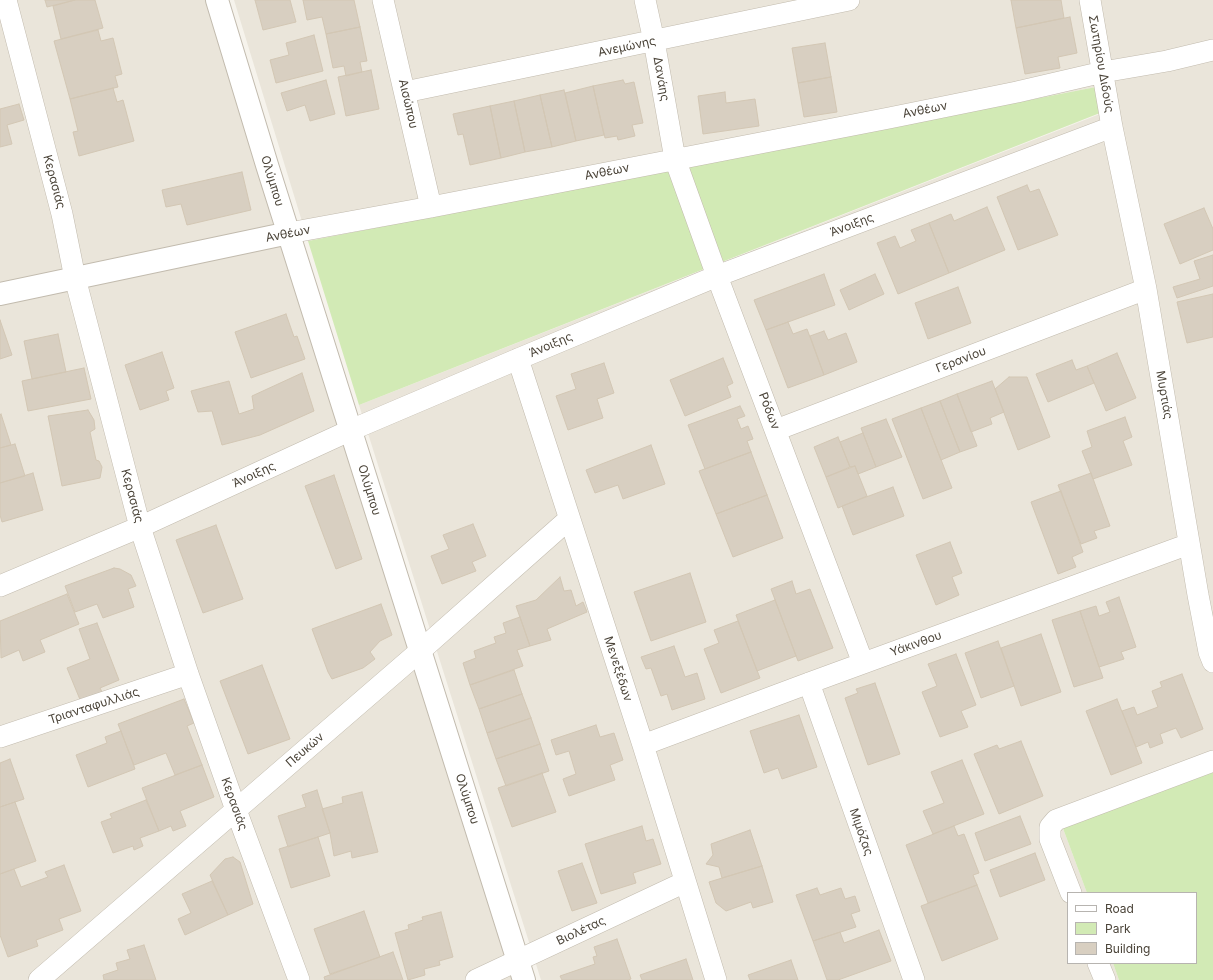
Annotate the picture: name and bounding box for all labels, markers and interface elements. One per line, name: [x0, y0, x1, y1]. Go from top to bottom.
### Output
street label: Σωτηρίου Διδούς: [1085, 14, 1117, 114]
street label: Ανεμώνης: [597, 34, 657, 60]
street label: Δανάης: [650, 56, 672, 102]
street label: Αισώπου: [395, 78, 421, 130]
street label: Ανθέων: [901, 99, 949, 121]
street label: Κερασιάς: [40, 153, 68, 211]
street label: Ολύμπου: [257, 154, 287, 208]
street label: Ανθέων: [583, 161, 631, 183]
street label: Άνοιξης: [828, 210, 876, 240]
street label: Ανθέων: [264, 223, 312, 245]
street label: Άνοιξης: [527, 330, 575, 360]
street label: Γερανίου: [934, 344, 988, 376]
street label: Μυρτιάς: [1153, 370, 1175, 420]
street label: Ρόδων: [755, 390, 783, 432]
street label: Άνοιξης: [230, 459, 278, 491]
street label: Ολύμπου: [354, 463, 384, 517]
street label: Κερασιάς: [118, 467, 146, 525]
street label: Υάκινθου: [888, 628, 944, 660]
street label: Μενεξέδων: [601, 635, 635, 703]
street label: Τριανταφυλλιάς: [47, 685, 141, 727]
street label: Πευκών: [283, 730, 327, 770]
street label: Ολύμπου: [452, 772, 482, 826]
street label: Κερασιάς: [218, 775, 250, 833]
street label: Μιμόζας: [846, 806, 876, 858]
legend: [1067, 892, 1197, 964]
text: Road: [1105, 901, 1134, 916]
street label: Βιολέτας: [554, 913, 608, 949]
text: Park: [1105, 921, 1131, 936]
text: Building: [1105, 941, 1150, 956]

